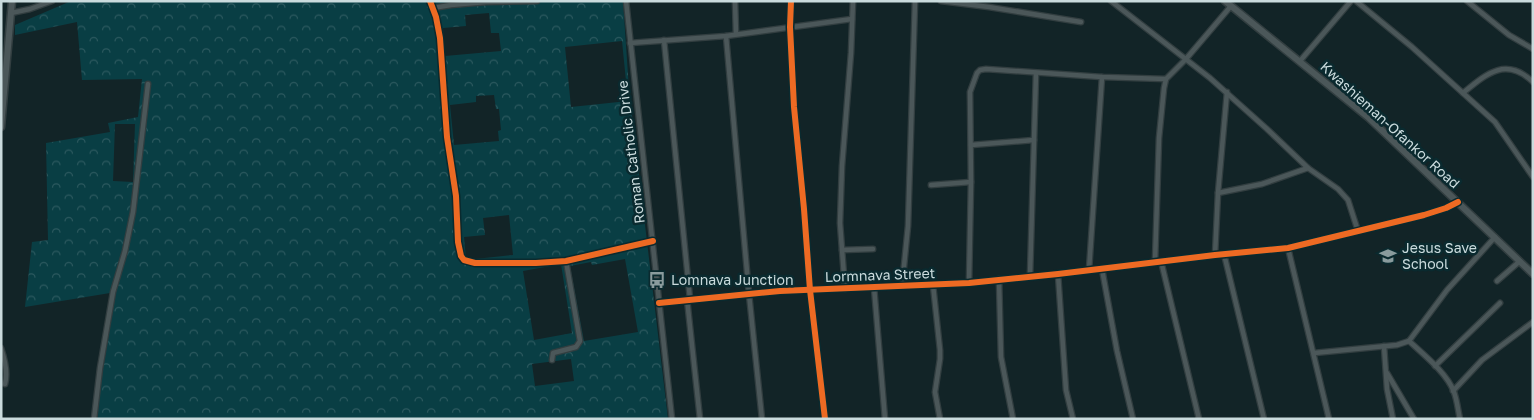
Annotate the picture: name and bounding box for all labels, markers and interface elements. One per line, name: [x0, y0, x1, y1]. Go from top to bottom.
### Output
street label: Kwashieman-Ofankor Road: [1317, 58, 1463, 192]
street label: Roman Catholic Drive: [613, 79, 648, 225]
place label: Jesus Save School: [1402, 239, 1477, 272]
school or university icon: Jesus Save School: [1378, 246, 1398, 266]
street label: Lormnava Street: [824, 264, 936, 285]
bus stop icon: Lomnava Junction: [647, 270, 667, 290]
place label: Lomnava Junction: [671, 271, 794, 288]

